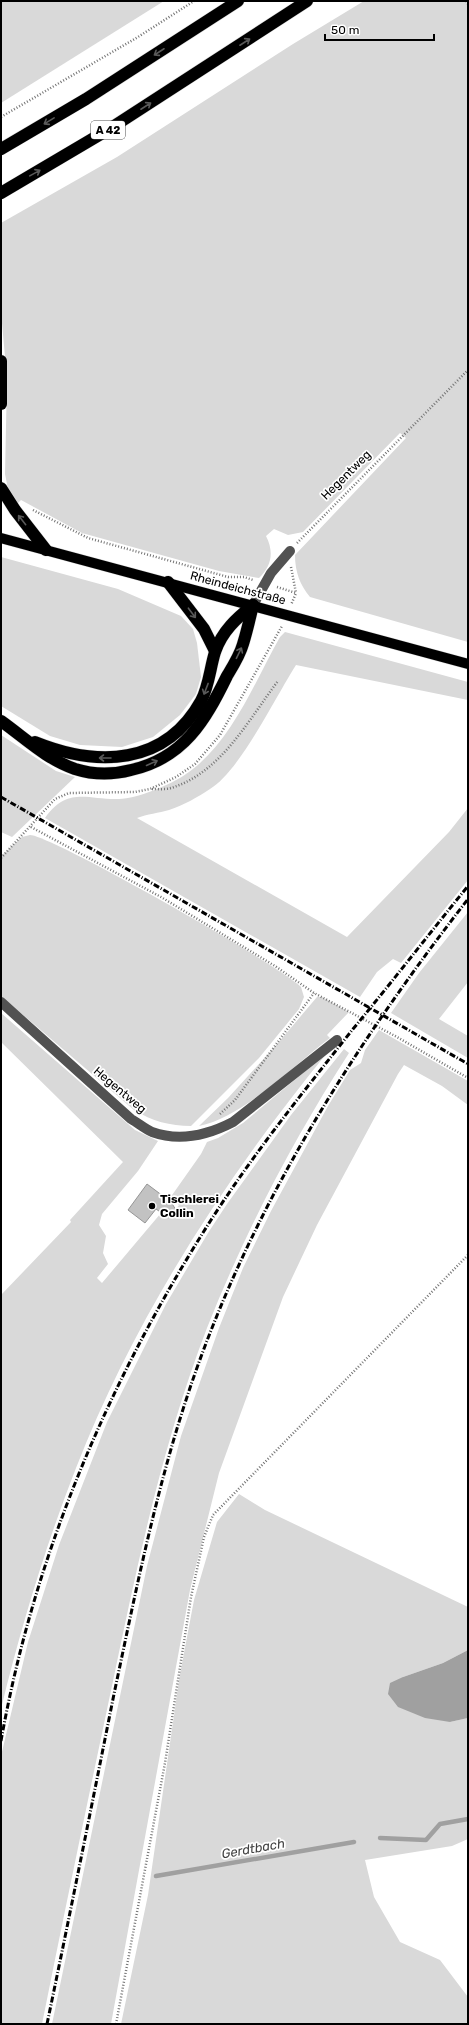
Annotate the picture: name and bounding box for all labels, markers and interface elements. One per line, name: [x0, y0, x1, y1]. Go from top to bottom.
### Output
scale bar: [325, 16, 434, 42]
text: 50 m: [331, 23, 359, 37]
one-way arrow: [239, 38, 250, 46]
one-way arrow: [154, 48, 165, 56]
one-way arrow: [140, 102, 151, 110]
one-way arrow: [43, 118, 55, 126]
road number: A 42: [91, 121, 125, 139]
one-way arrow: [29, 169, 41, 177]
street label: Hegentweg: [318, 447, 374, 503]
one-way arrow: [18, 514, 27, 525]
street label: Rheindeichstraße: [189, 568, 288, 608]
one-way arrow: [188, 608, 196, 619]
one-way arrow: [236, 648, 243, 660]
one-way arrow: [201, 683, 209, 695]
one-way arrow: [99, 754, 112, 762]
one-way arrow: [145, 759, 157, 766]
street label: Hegentweg: [91, 1064, 149, 1116]
place label: Tischlerei Collin: [160, 1192, 219, 1220]
marker: Tischlerei Collin: [147, 1201, 157, 1211]
water label: Gerdtbach: [220, 1836, 286, 1861]

